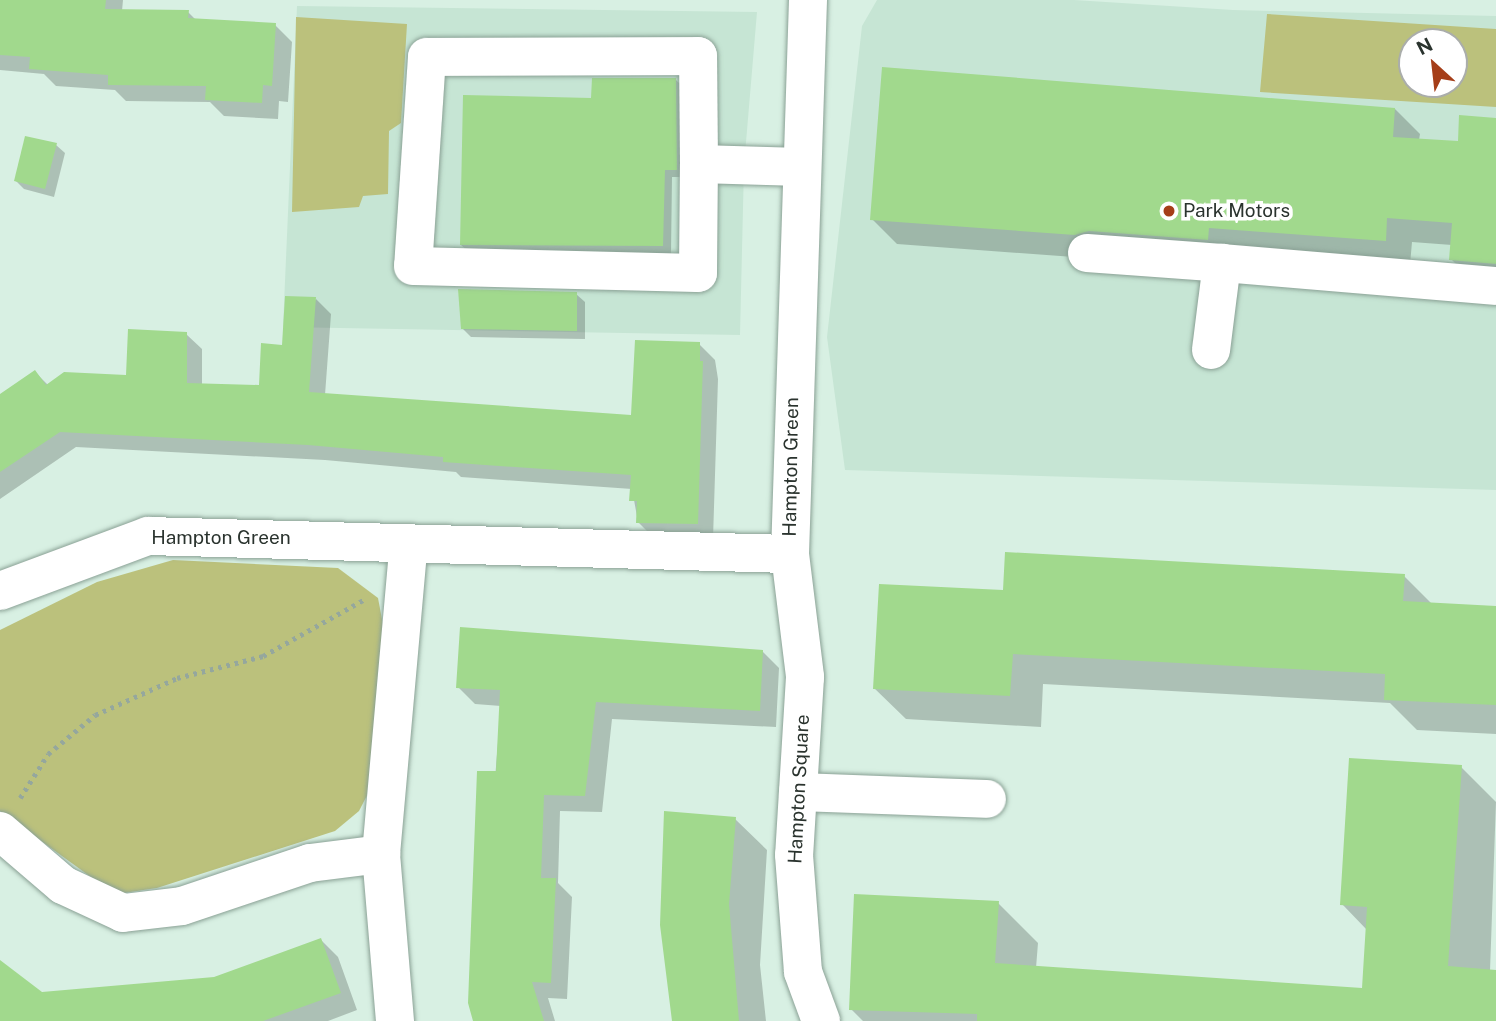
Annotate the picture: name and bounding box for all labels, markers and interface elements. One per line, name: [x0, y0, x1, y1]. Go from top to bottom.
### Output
north arrow: [1398, 28, 1468, 98]
text: N: [1413, 33, 1436, 59]
place label: Park Motors: [1183, 200, 1290, 222]
marker: Park Motors: [1161, 203, 1177, 219]
street label: Hampton Green: [778, 397, 804, 537]
street label: Hampton Green: [151, 527, 291, 549]
street label: Hampton Square: [784, 714, 814, 864]

